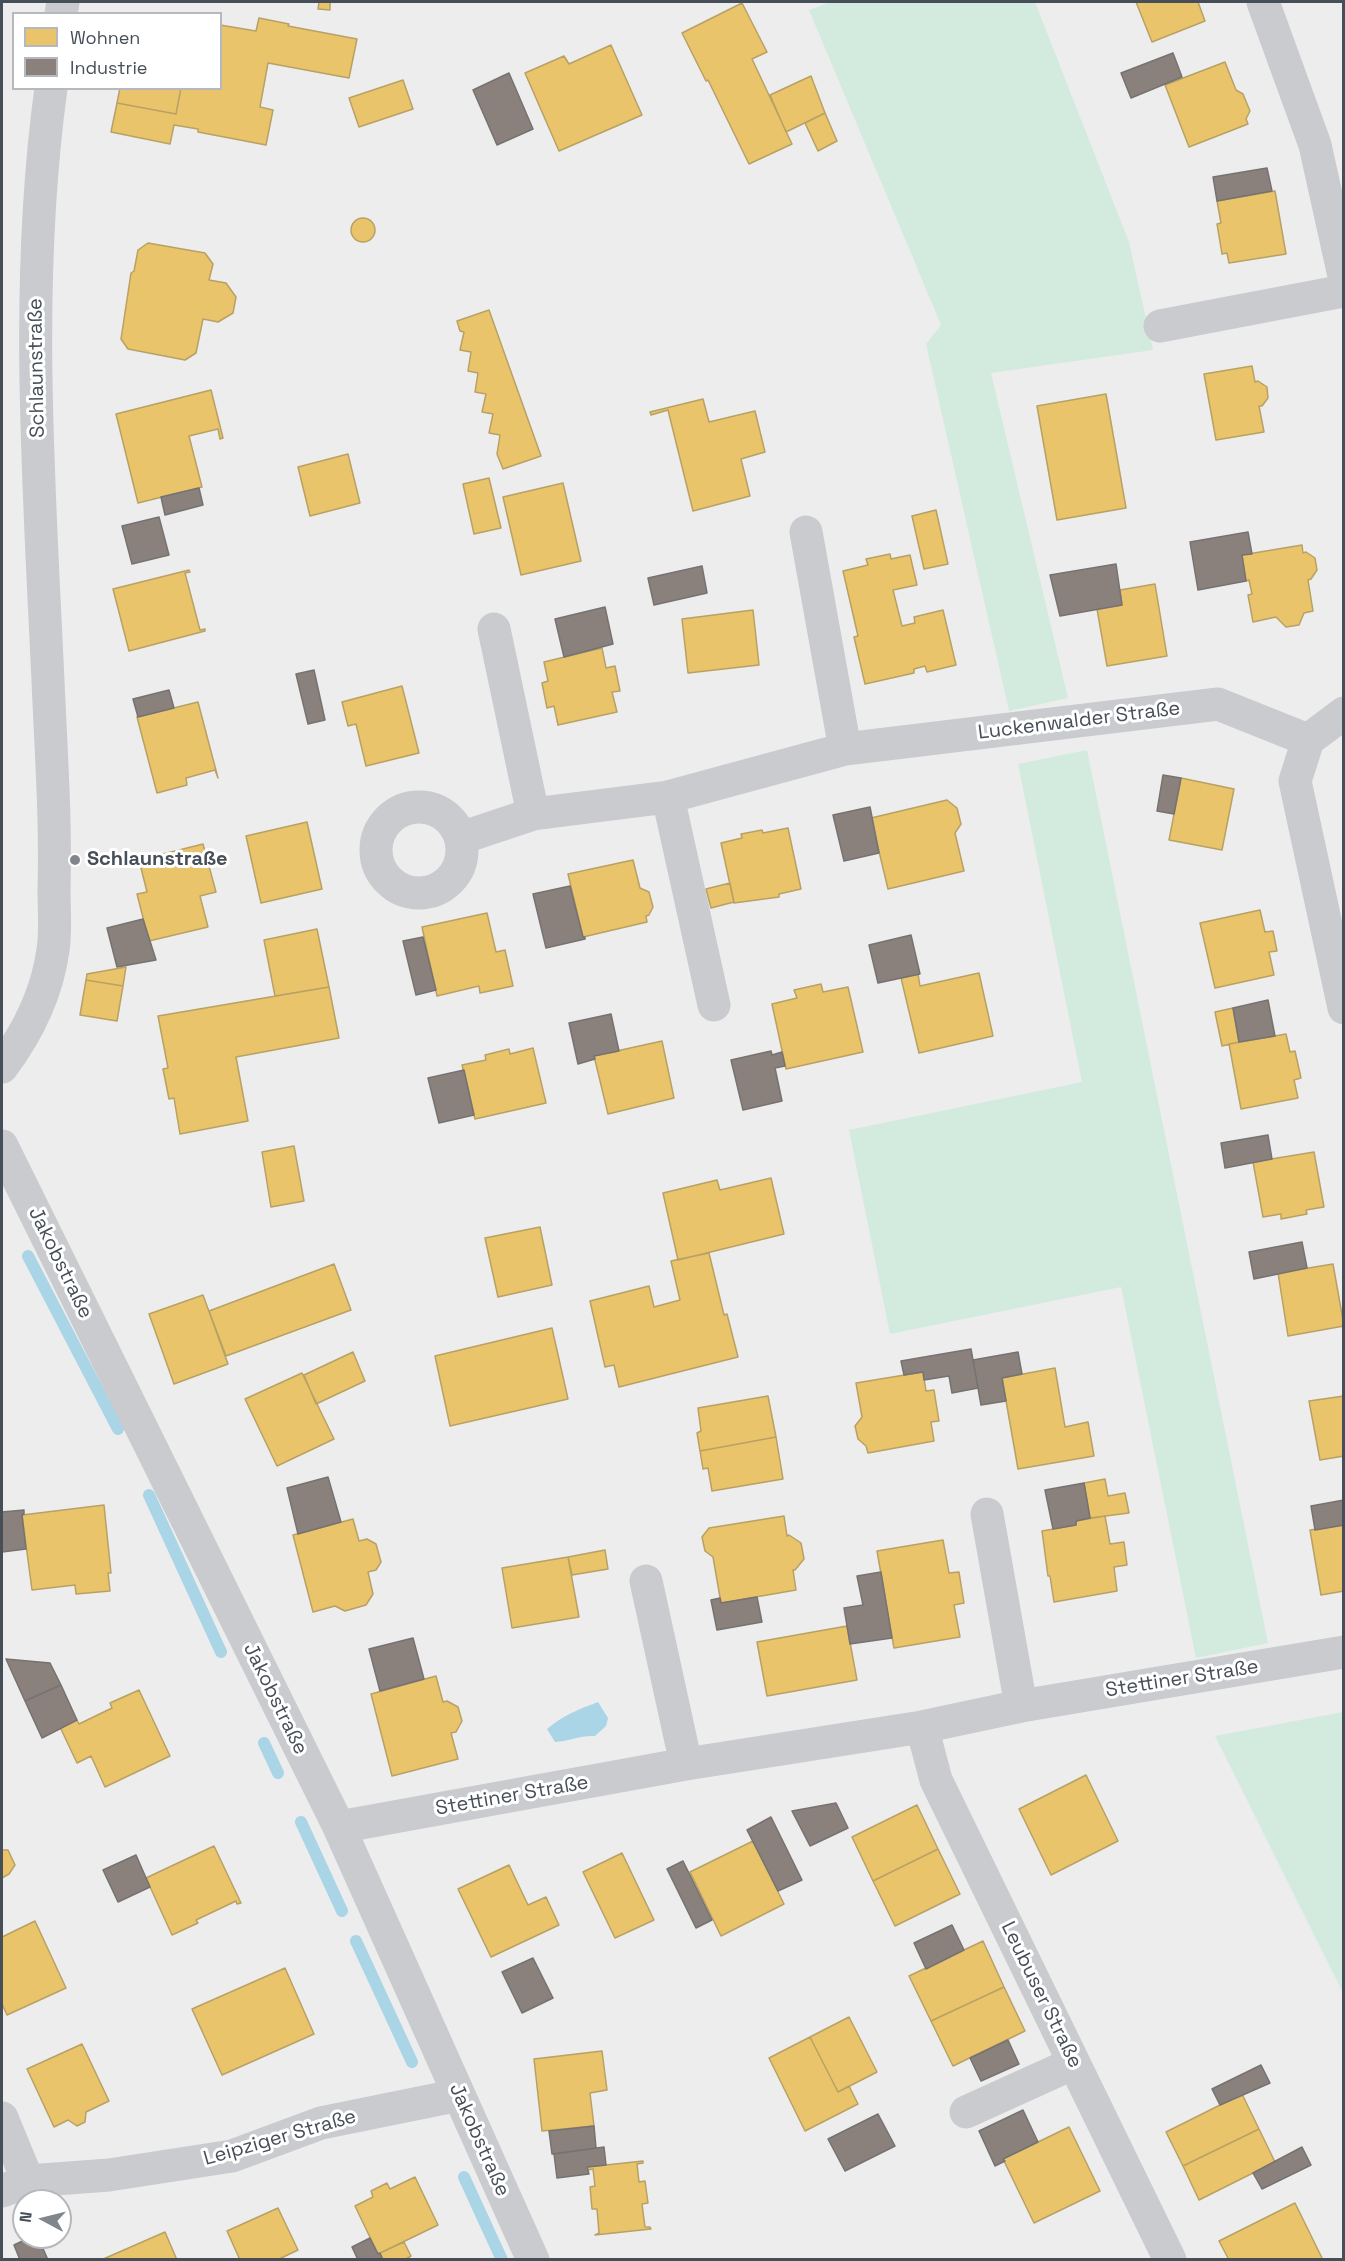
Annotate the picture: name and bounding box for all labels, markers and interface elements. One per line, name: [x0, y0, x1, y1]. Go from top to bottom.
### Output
legend: [12, 12, 222, 90]
text: Wohnen: [70, 26, 140, 49]
text: Industrie: [70, 56, 147, 79]
street label: Schlaunstraße: [24, 298, 50, 438]
street label: Luckenwalder Straße: [977, 697, 1181, 745]
place label: Schlaunstraße: [87, 848, 228, 872]
marker: Schlaunstraße: [68, 853, 82, 867]
street label: Jakobstraße: [23, 1203, 97, 1323]
street label: Jakobstraße: [238, 1639, 312, 1759]
street label: Stettiner Straße: [1104, 1655, 1260, 1703]
street label: Stettiner Straße: [434, 1771, 590, 1821]
street label: Leubuser Straße: [995, 1918, 1087, 2072]
street label: Jakobstraße: [443, 2080, 515, 2200]
street label: Leipziger Straße: [201, 2105, 359, 2171]
north arrow: [12, 2189, 72, 2249]
text: N: [15, 2210, 37, 2224]

